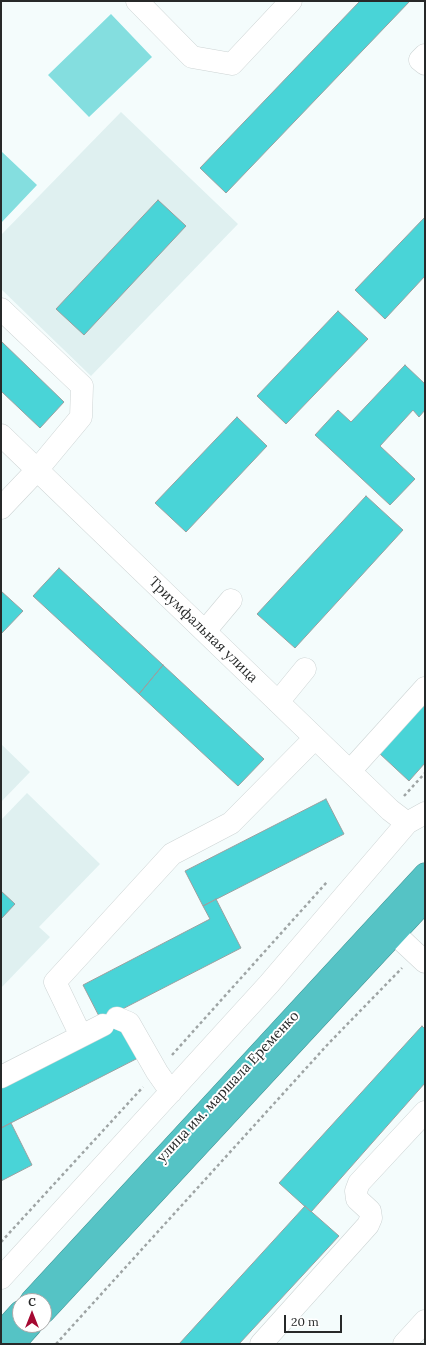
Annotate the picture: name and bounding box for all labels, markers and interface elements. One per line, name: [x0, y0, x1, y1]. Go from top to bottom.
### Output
street label: Триумфальная улица: [145, 574, 261, 686]
street label: улица им. маршала Еременко: [153, 1008, 303, 1166]
north arrow: [12, 1293, 52, 1333]
text: С: [28, 1295, 36, 1309]
scale bar: [286, 1307, 344, 1333]
text: 20 m: [291, 1314, 319, 1329]

